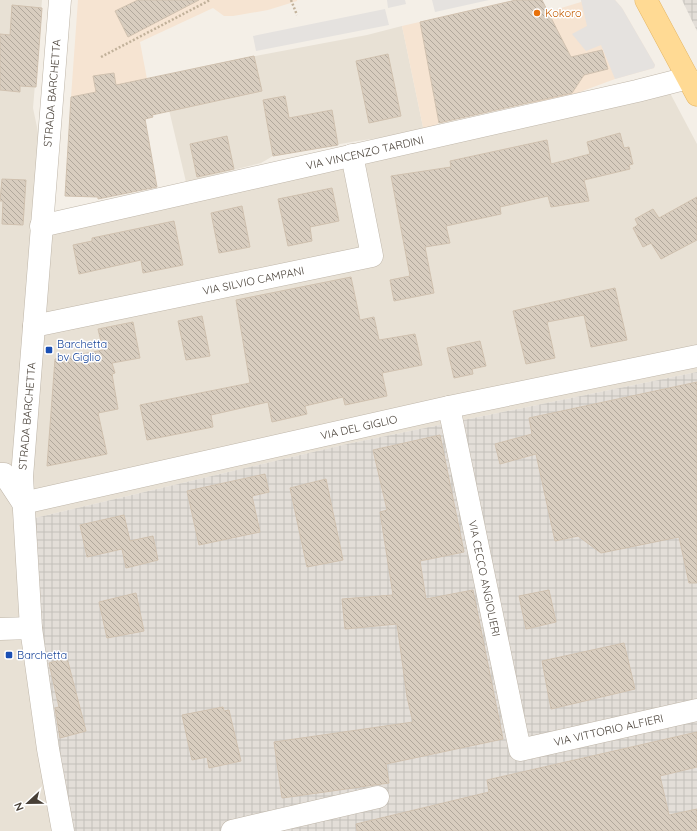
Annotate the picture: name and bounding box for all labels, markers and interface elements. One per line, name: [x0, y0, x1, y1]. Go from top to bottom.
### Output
place label: Kokoro: [545, 6, 582, 20]
marker: Kokoro: [532, 8, 542, 18]
street label: STRADA BARCHETTA: [40, 38, 64, 148]
street label: VIA VINCENZO TARDINI: [305, 133, 425, 173]
street label: VIA SILVIO CAMPANI: [201, 263, 305, 298]
place label: Barchetta bv Giglio: [57, 337, 107, 364]
marker: Barchetta bv Giglio: [44, 345, 54, 355]
street label: STRADA BARCHETTA: [15, 361, 39, 471]
street label: VIA DEL GIGLIO: [319, 412, 399, 443]
street label: VIA CECCO ANGIOLIERI: [466, 519, 503, 638]
place label: Barchetta: [17, 648, 67, 662]
marker: Barchetta: [4, 650, 14, 660]
street label: VIA VITTORIO ALFIERI: [552, 711, 665, 749]
north arrow: [8, 783, 48, 823]
text: N: [11, 800, 27, 813]

